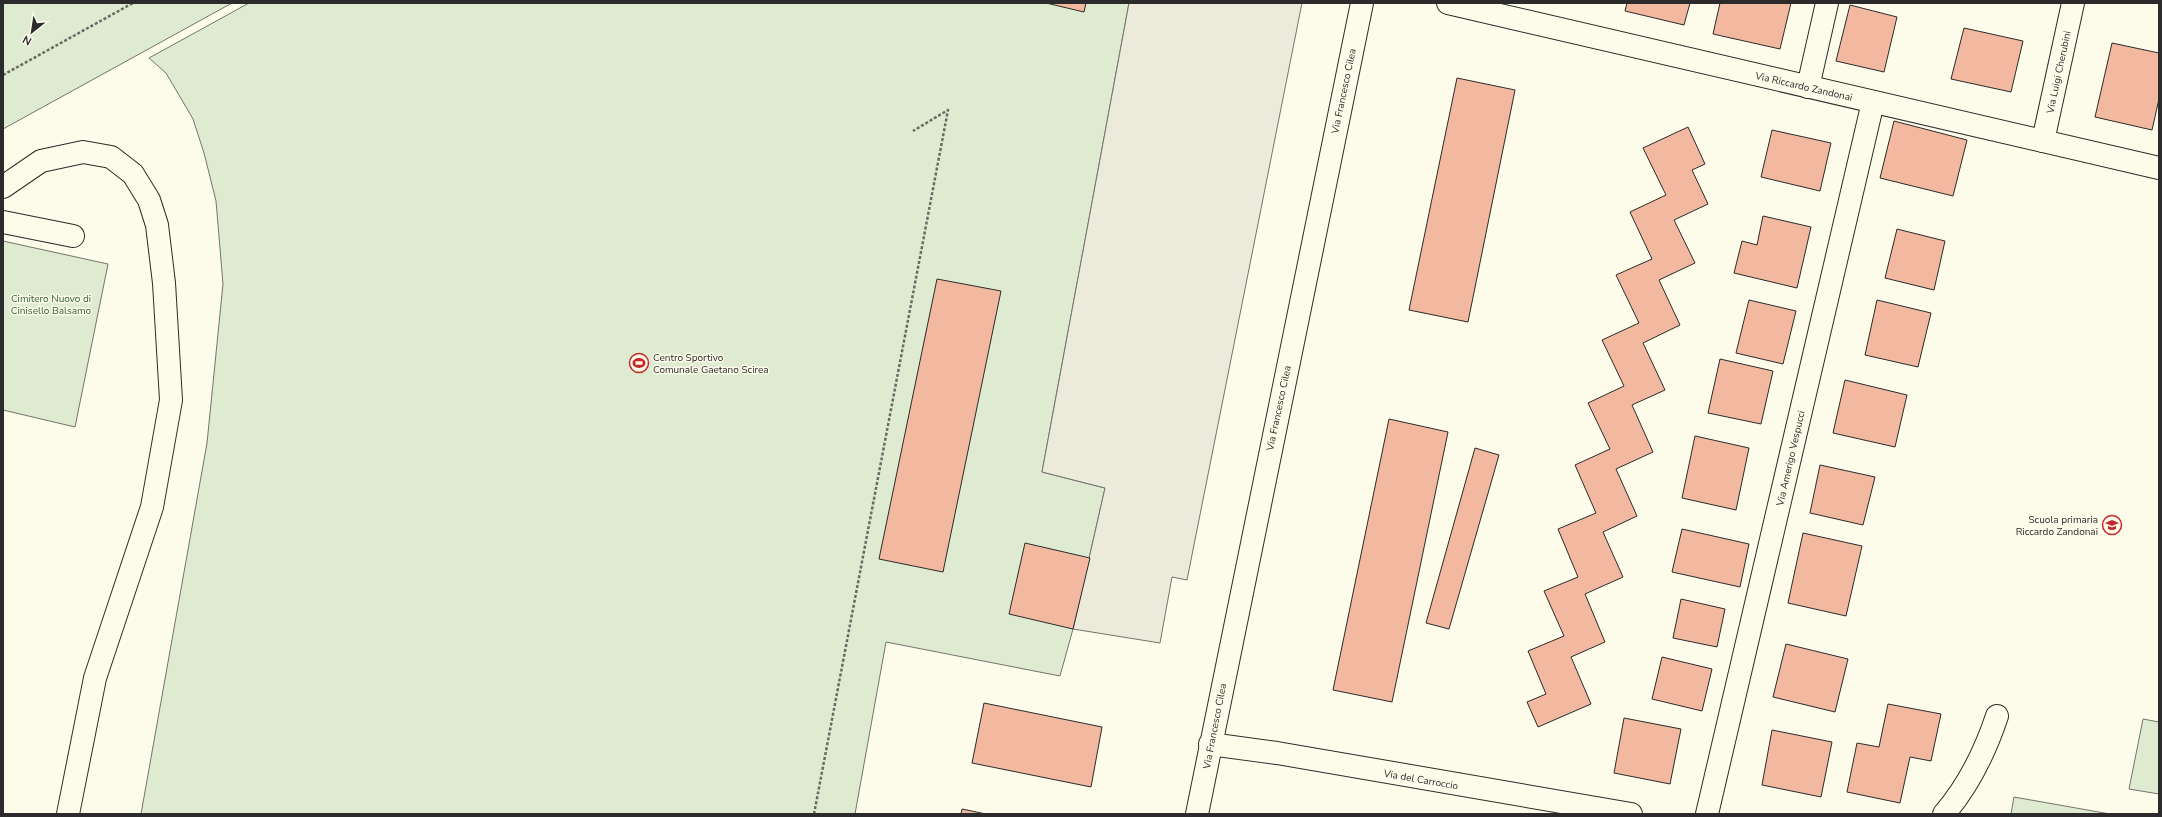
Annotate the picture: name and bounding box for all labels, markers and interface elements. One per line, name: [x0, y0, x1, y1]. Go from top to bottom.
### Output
north arrow: [12, 12, 52, 52]
street label: Via Luigi Cherubini: [2043, 30, 2075, 116]
text: N: [20, 32, 35, 49]
street label: Via Francesco Cilea: [1328, 47, 1360, 136]
street label: Via Riccardo Zandonai: [1753, 69, 1854, 105]
park label: Cimitero Nuovo di Cinisello Balsamo: [11, 292, 92, 318]
place label: Centro Sportivo Comunale Gaetano Scirea: [653, 351, 769, 377]
sports icon: Centro Sportivo Comunale Gaetano Scirea: [628, 352, 650, 374]
street label: Via Francesco Cilea: [1263, 364, 1295, 453]
street label: Via Amerigo Vespucci: [1773, 409, 1809, 508]
place label: Scuola primaria Riccardo Zandonai: [2016, 513, 2098, 539]
school or university icon: Scuola primaria Riccardo Zandonai: [2101, 514, 2123, 536]
street label: Via Francesco Cilea: [1200, 682, 1230, 771]
street label: Via del Carroccio: [1382, 766, 1460, 793]

